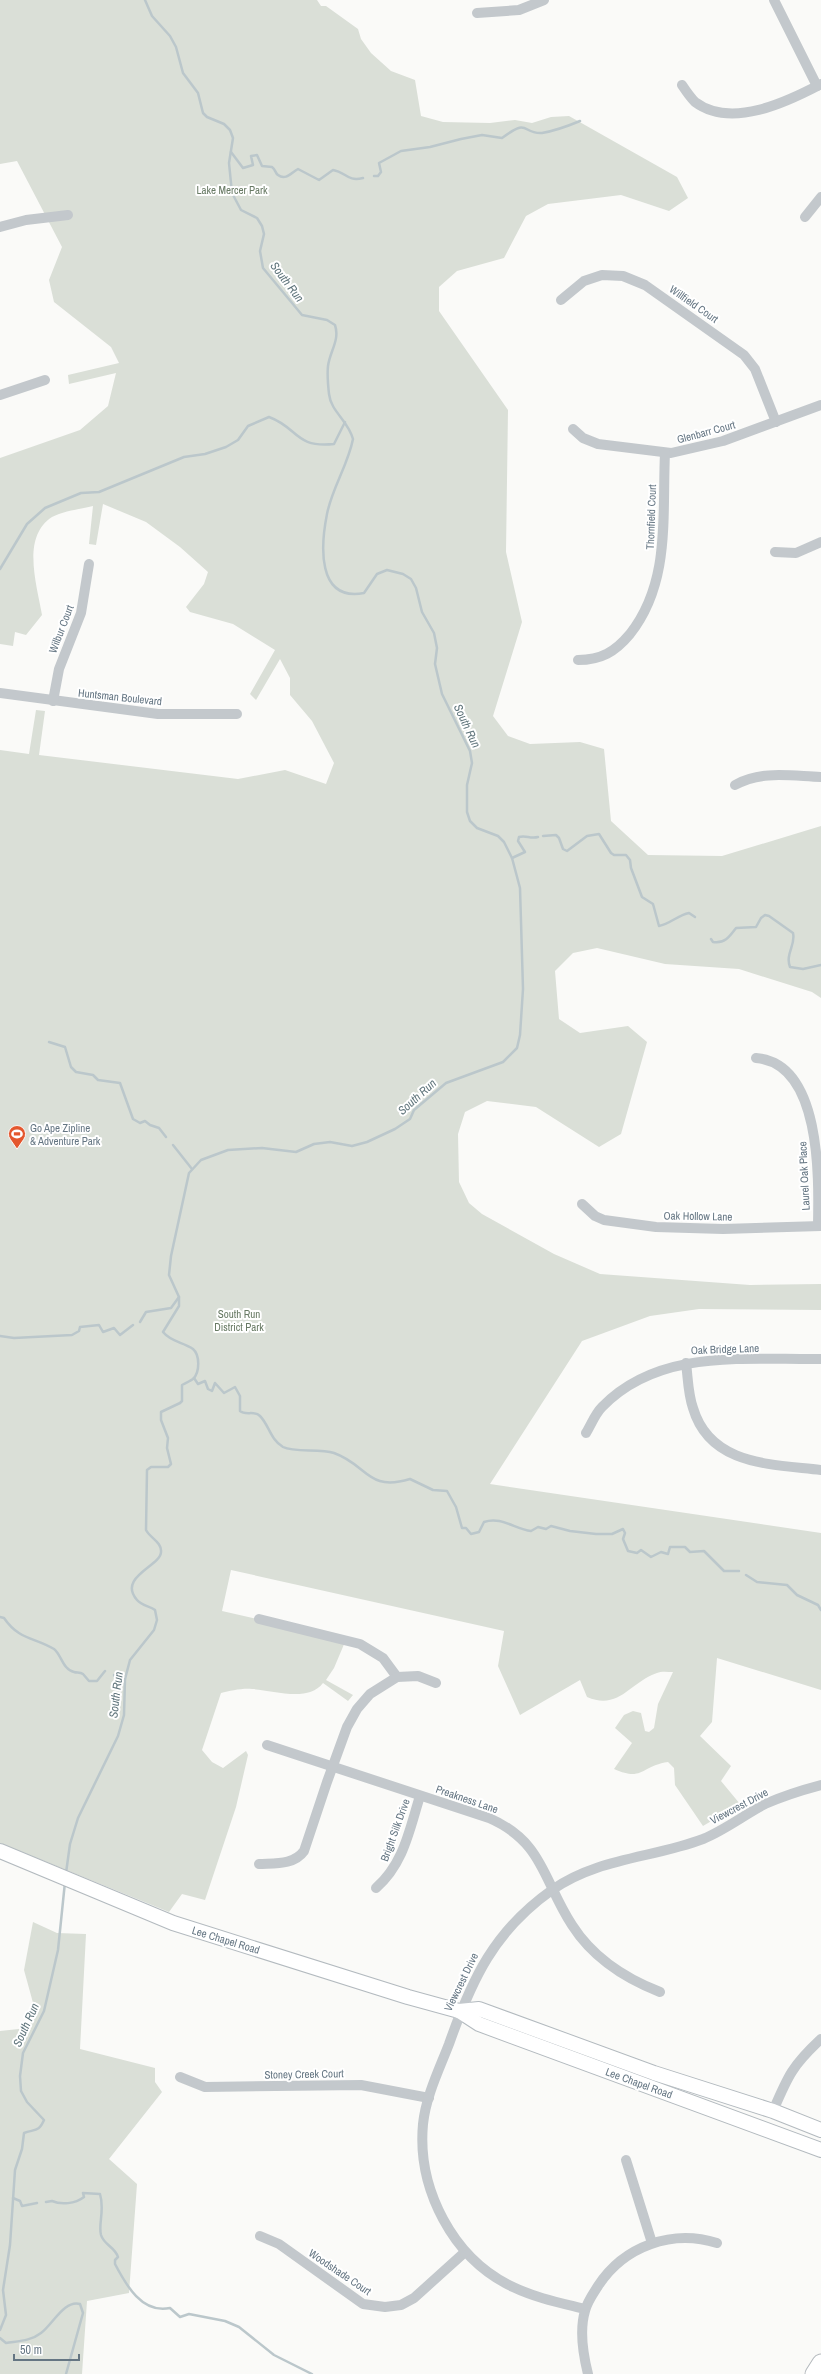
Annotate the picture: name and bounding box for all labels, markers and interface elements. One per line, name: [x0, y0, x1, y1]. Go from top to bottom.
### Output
park label: Lake Mercer Park: [196, 183, 268, 197]
water label: South Run: [267, 259, 307, 305]
street label: Willfield Court: [667, 282, 722, 326]
street label: Glenbarr Court: [675, 417, 737, 446]
street label: Thornfield Court: [643, 484, 659, 550]
street label: Wilbur Court: [45, 602, 77, 655]
street label: Huntsman Boulevard: [77, 686, 163, 708]
water label: South Run: [450, 702, 484, 750]
water label: South Run: [394, 1075, 440, 1119]
place label: Go Ape Zipline & Adventure Park: [30, 1121, 101, 1148]
sports icon: Go Ape Zipline & Adventure Park: [7, 1124, 27, 1149]
street label: Laurel Oak Place: [795, 1141, 813, 1211]
street label: Oak Hollow Lane: [664, 1208, 732, 1224]
park label: South Run District Park: [214, 1307, 264, 1334]
street label: Oak Bridge Lane: [691, 1341, 759, 1357]
water label: South Run: [105, 1671, 127, 1719]
street label: Preakness Lane: [434, 1782, 500, 1816]
street label: Viewcrest Drive: [708, 1785, 770, 1827]
street label: Bright Silk Drive: [377, 1797, 413, 1863]
street label: Lee Chapel Road: [190, 1923, 262, 1957]
street label: Viewcrest Drive: [441, 1950, 481, 2014]
water label: South Run: [9, 2000, 43, 2050]
street label: Lee Chapel Road: [604, 2064, 674, 2102]
street label: Stoney Creek Court: [264, 2066, 344, 2082]
street label: Woodshade Court: [306, 2246, 374, 2298]
scale bar: [14, 2336, 79, 2362]
text: 50 m: [20, 2342, 42, 2358]

